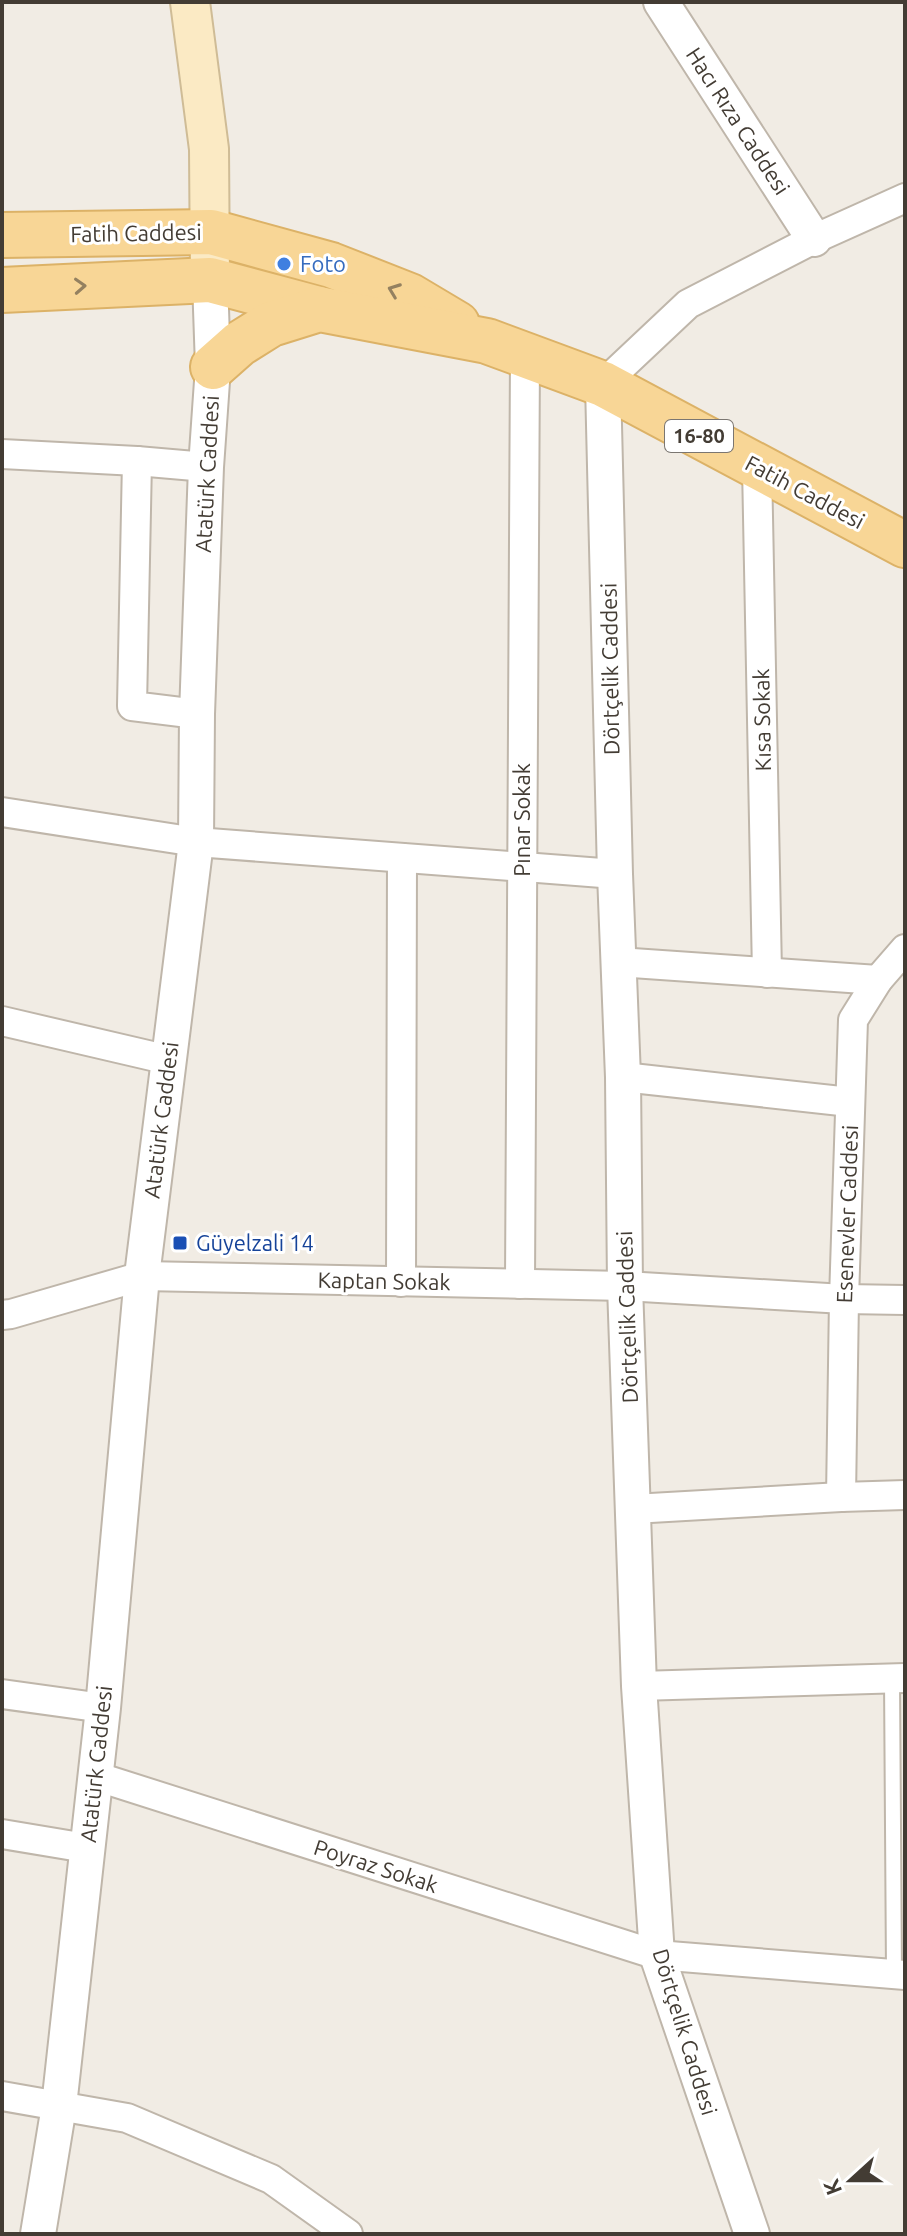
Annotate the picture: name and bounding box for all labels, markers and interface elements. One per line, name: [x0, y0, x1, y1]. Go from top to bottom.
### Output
street label: Hacı Rıza Caddesi: [682, 42, 795, 199]
street label: Fatih Caddesi: [70, 219, 202, 246]
place label: Foto: [300, 251, 346, 276]
marker: Foto: [275, 255, 293, 273]
one-way arrow: [74, 278, 87, 295]
one-way arrow: [388, 283, 402, 300]
street label: Atatürk Caddesi: [190, 395, 223, 553]
road number: 16-80: [665, 420, 733, 452]
street label: Fatih Caddesi: [741, 450, 869, 533]
street label: Dörtçelik Caddesi: [595, 583, 624, 755]
street label: Kısa Sokak: [748, 668, 775, 772]
street label: Pınar Sokak: [509, 763, 534, 877]
street label: Atatürk Caddesi: [138, 1040, 183, 1200]
street label: Esenevler Caddesi: [831, 1124, 862, 1304]
place label: Güyelzali 14: [196, 1230, 314, 1255]
street label: Dörtçelik Caddesi: [611, 1230, 642, 1404]
marker: Güyelzali 14: [171, 1234, 189, 1252]
street label: Kaptan Sokak: [317, 1267, 451, 1294]
street label: Atatürk Caddesi: [75, 1684, 116, 1844]
street label: Poyraz Sokak: [311, 1834, 441, 1897]
street label: Dörtçelik Caddesi: [648, 1946, 723, 2118]
north arrow: [811, 2140, 891, 2220]
text: K: [817, 2176, 846, 2199]

